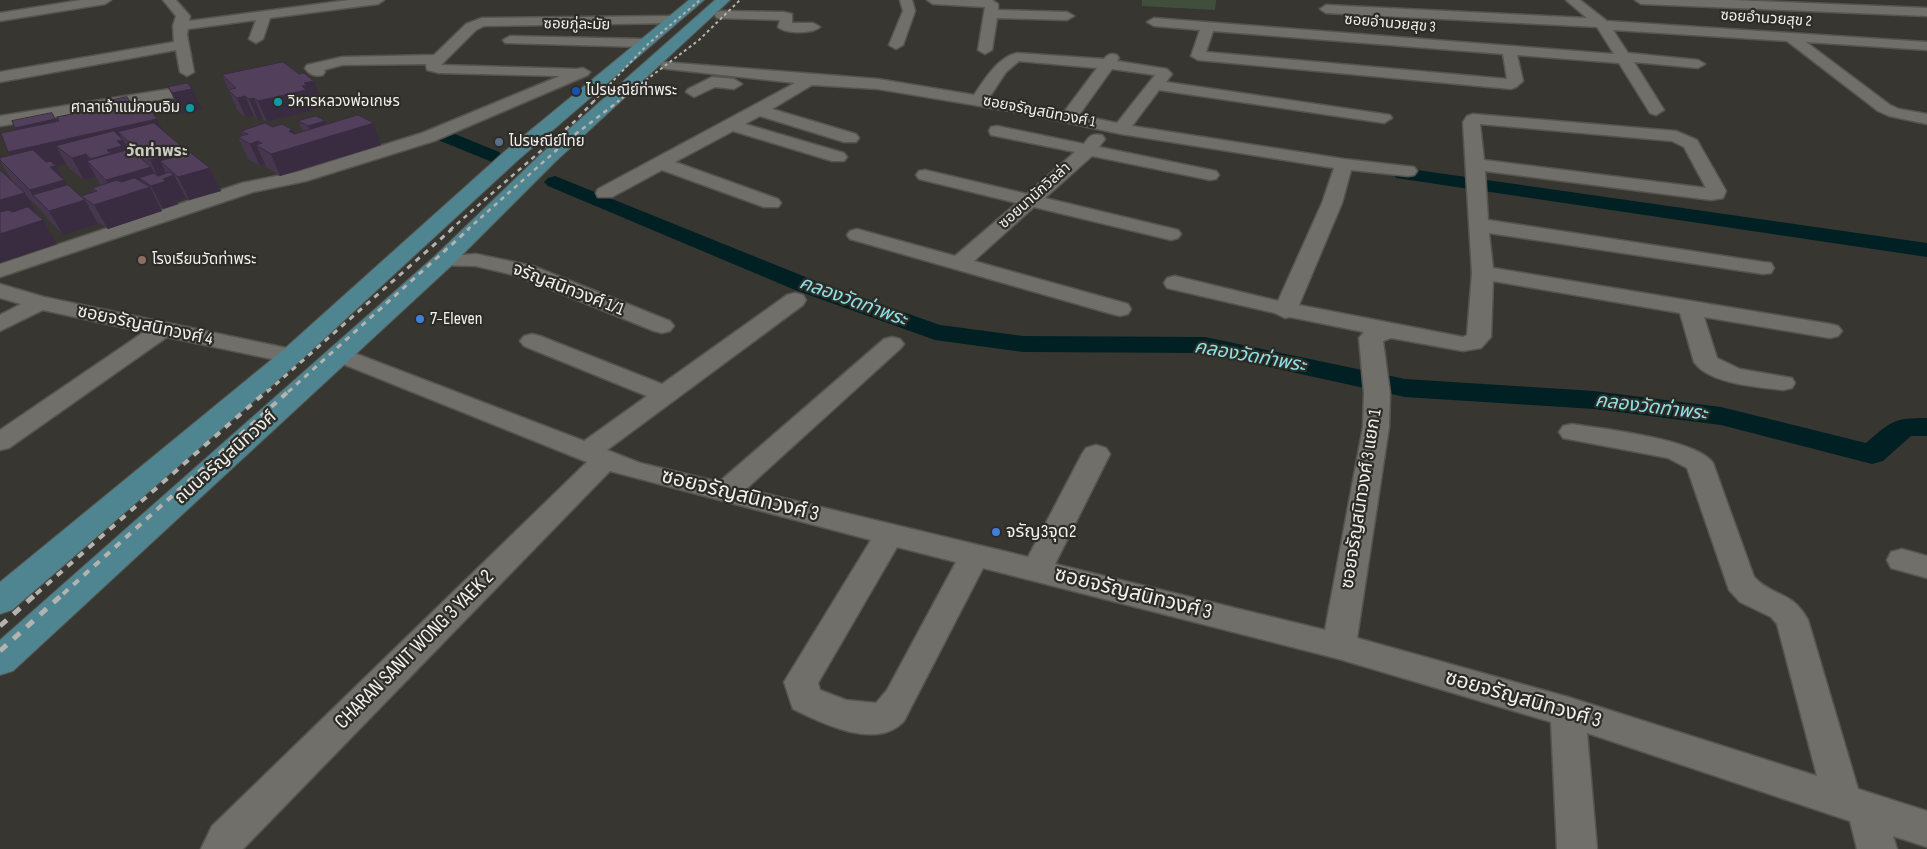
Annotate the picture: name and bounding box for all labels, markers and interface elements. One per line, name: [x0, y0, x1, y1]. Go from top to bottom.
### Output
street label: ซอยอำนวยสุข 2: [1720, 7, 1812, 31]
street label: ซอยอำนวยสุข 3: [1344, 11, 1436, 37]
street label: ซอยภู่ละมัย: [544, 15, 610, 35]
place label: ไปรษณีย์ท่าพระ: [586, 82, 677, 100]
marker: ไปรษณีย์ท่าพระ: [570, 85, 582, 97]
street label: ซอยจรัญสนิทวงศ์ 1: [981, 92, 1097, 132]
place label: วิหารหลวงพ่อเกษร: [288, 93, 400, 111]
marker: วิหารหลวงพ่อเกษร: [272, 96, 284, 108]
place label: ศาลาเจ้าแม่กวนอิม: [71, 99, 180, 117]
marker: ศาลาเจ้าแม่กวนอิม: [184, 102, 196, 114]
place label: ไปรษณีย์ไทย: [509, 133, 585, 151]
marker: ไปรษณีย์ไทย: [493, 136, 505, 148]
district label: วัดท่าพระ: [126, 142, 188, 162]
street label: ซอยนานักวิลล่า: [996, 159, 1074, 233]
place label: โรงเรียนวัดท่าพระ: [152, 251, 256, 269]
marker: โรงเรียนวัดท่าพระ: [136, 254, 148, 266]
street label: จรัญสนิทวงศ์ 1/1: [509, 259, 627, 321]
water label: คลองวัดท่าพระ: [796, 272, 910, 332]
street label: ซอยจรัญสนิทวงศ์ 4: [75, 301, 215, 351]
place label: 7-Eleven: [430, 308, 483, 330]
marker: 7-Eleven: [414, 313, 426, 325]
water label: คลองวัดท่าพระ: [1192, 336, 1308, 378]
water label: คลองวัดท่าพระ: [1594, 390, 1708, 426]
street label: ถนนจรัญสนิทวงศ์: [171, 407, 281, 509]
street label: ซอยจรัญสนิทวงศ์ 3 แยก 1: [1337, 408, 1387, 590]
street label: ซอยจรัญสนิทวงศ์ 3: [659, 464, 821, 528]
place label: จรัญ3จุด2: [1006, 521, 1076, 543]
marker: จรัญ3จุด2: [990, 526, 1002, 538]
street label: ซอยจรัญสนิทวงศ์ 3: [1052, 562, 1214, 626]
street label: CHARAN SANIT WONG 3 YAEK 2: [330, 565, 500, 735]
street label: ซอยจรัญสนิทวงศ์ 3: [1442, 666, 1604, 734]

